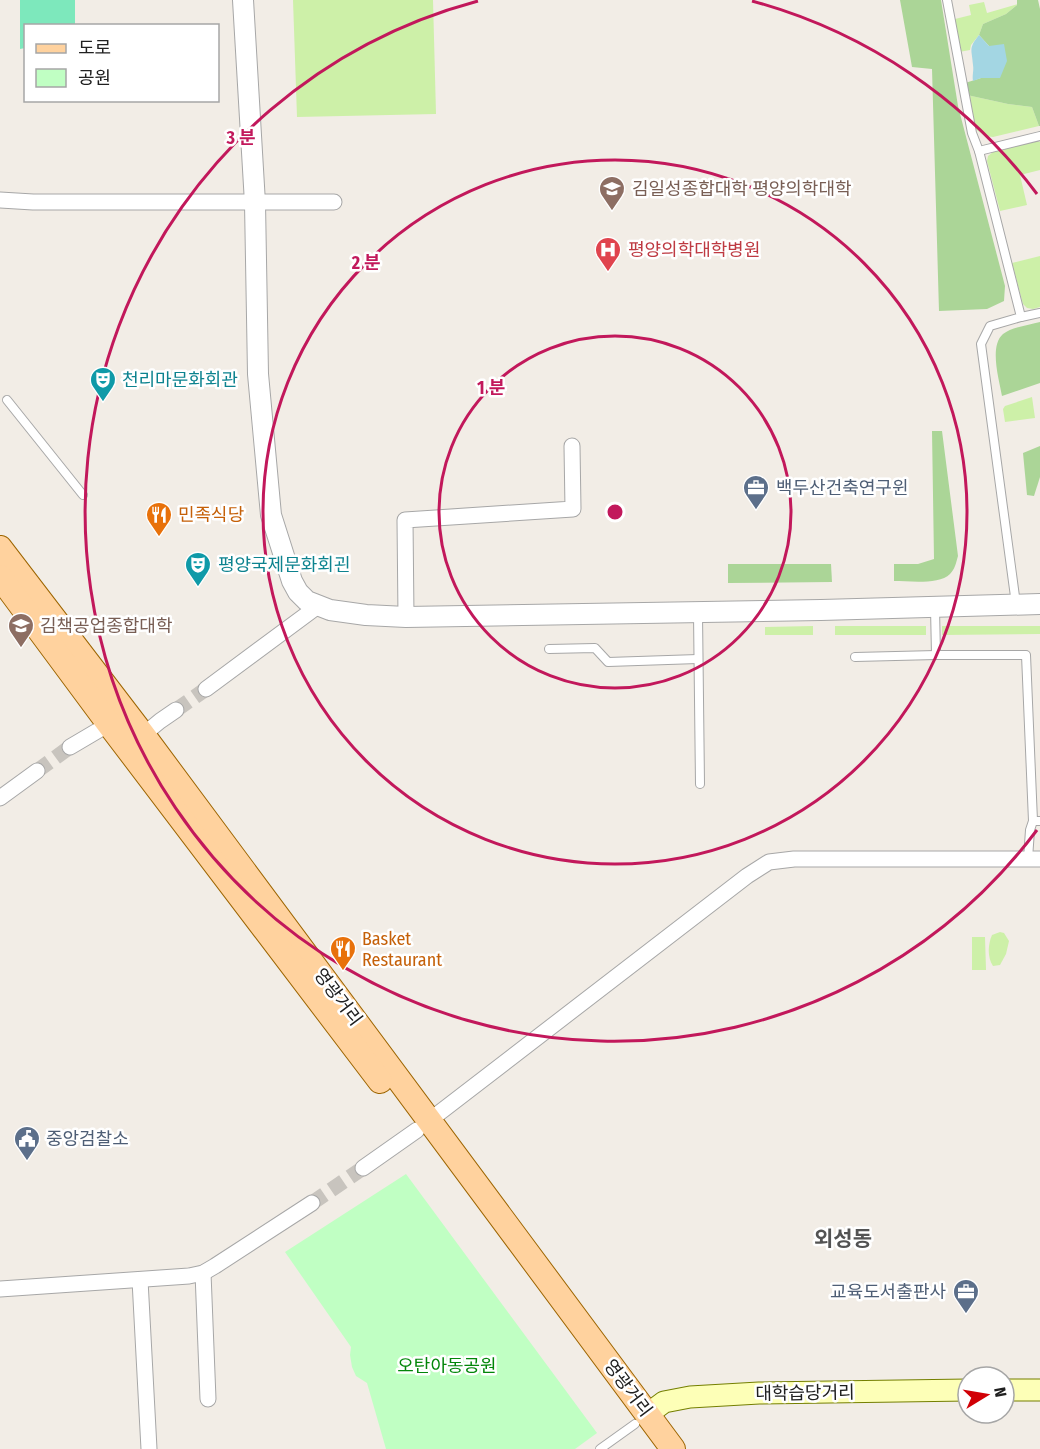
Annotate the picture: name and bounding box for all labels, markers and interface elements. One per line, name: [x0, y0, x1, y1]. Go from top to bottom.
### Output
legend: [24, 24, 219, 102]
text: 도로: [78, 37, 111, 59]
text: 공원: [78, 67, 111, 89]
text: 3 분: [226, 127, 256, 149]
school or university icon: 김일성종합대학 평양의학대학: [597, 174, 627, 212]
place label: 김일성종합대학 평양의학대학: [632, 178, 852, 200]
hospital icon: 평양의학대학병원: [593, 235, 623, 273]
place label: 평양의학대학병원: [628, 239, 760, 261]
text: 2 분: [351, 252, 381, 274]
theatre icon: 천리마문화회관: [88, 365, 118, 403]
place label: 천리마문화회관: [122, 369, 238, 391]
text: 1 분: [477, 377, 505, 399]
office icon: 백두산건축연구윈: [741, 473, 771, 511]
place label: 백두산건축연구윈: [776, 477, 908, 499]
restaurant icon: 민족식당: [144, 500, 174, 538]
centre of rings: [605, 502, 625, 522]
place label: 민족식당: [178, 504, 244, 526]
theatre icon: 평양국제문화회괸: [183, 550, 213, 588]
place label: 평양국제문화회괸: [218, 554, 350, 576]
school or university icon: 김책공업종합대학: [6, 611, 36, 649]
place label: 김책공업종합대학: [40, 615, 172, 637]
place label: Basket Restaurant: [362, 928, 442, 971]
restaurant icon: Basket Restaurant: [328, 934, 358, 972]
street label: 영광거리: [309, 964, 367, 1030]
public building icon: 중앙검찰소: [12, 1124, 42, 1162]
place label: 중앙검찰소: [46, 1128, 129, 1150]
district label: 외성동: [814, 1226, 872, 1252]
office icon: 교육도서출판사: [951, 1277, 981, 1315]
place label: 교육도서출판사: [830, 1281, 946, 1303]
park label: 오탄아동공원: [397, 1355, 497, 1377]
street label: 영광거리: [599, 1355, 657, 1421]
north arrow: [956, 1365, 1016, 1425]
street label: 대학습당거리: [755, 1381, 855, 1405]
text: N: [990, 1386, 1010, 1399]

